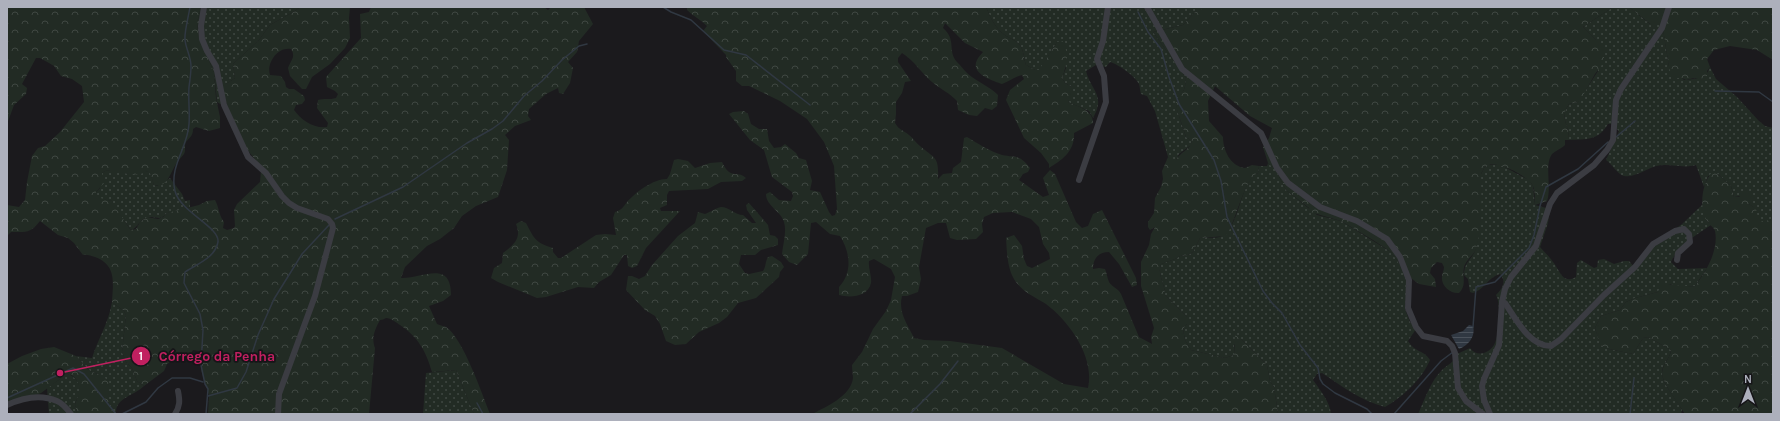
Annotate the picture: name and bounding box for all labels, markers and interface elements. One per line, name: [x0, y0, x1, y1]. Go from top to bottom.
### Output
callout: Córrego da Penha: [131, 343, 283, 369]
text: Córrego da Penha: [159, 348, 275, 365]
text: 1: [139, 349, 143, 363]
north arrow: [1728, 369, 1768, 409]
text: N: [1744, 373, 1752, 386]

